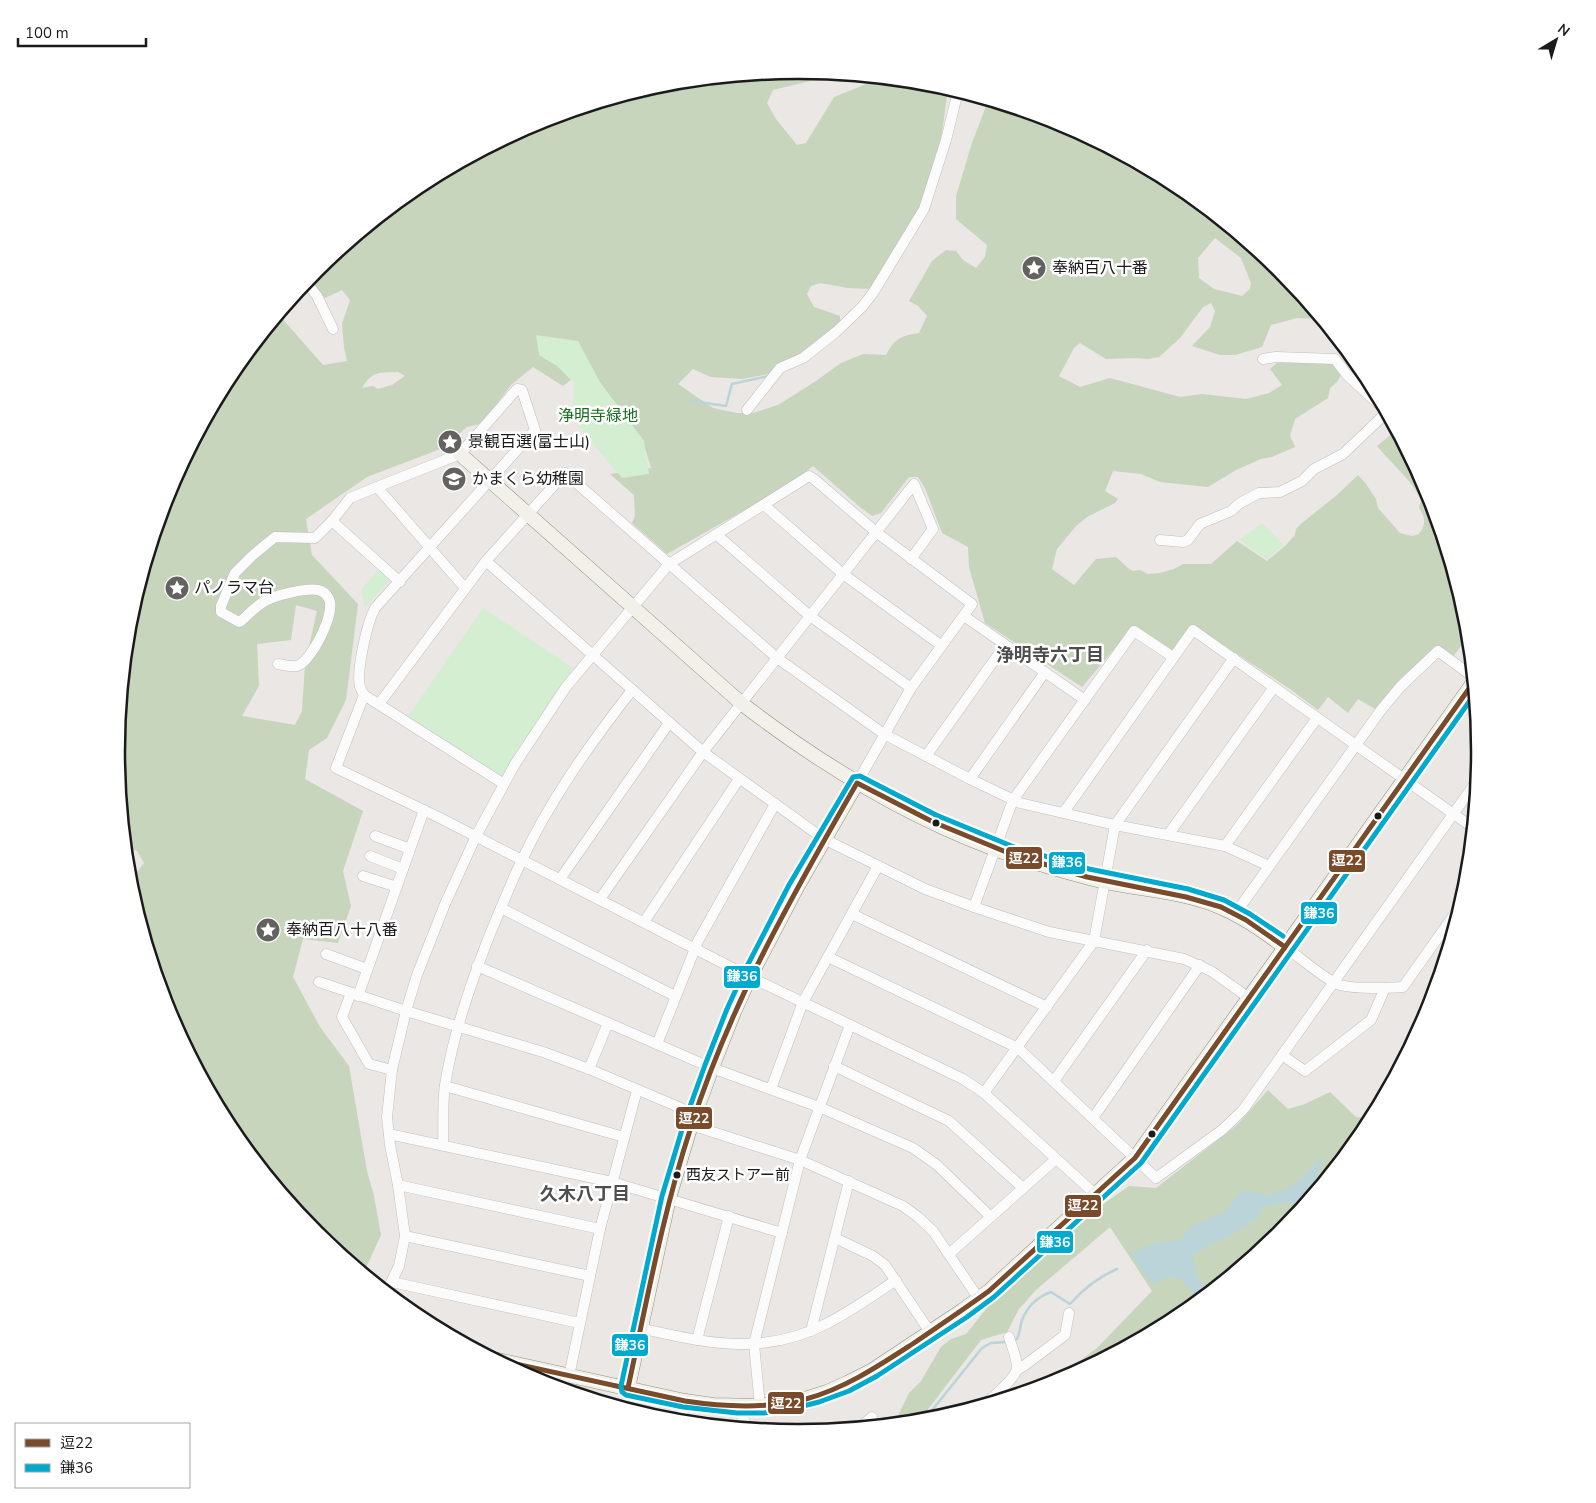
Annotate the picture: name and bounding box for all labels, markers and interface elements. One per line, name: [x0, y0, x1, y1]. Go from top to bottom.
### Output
scale bar: [18, 15, 145, 47]
north arrow: [1531, 15, 1581, 65]
text: N: [1554, 19, 1574, 41]
text: 100 m: [25, 23, 69, 43]
place icon: 奉納百八十番: [1021, 255, 1047, 281]
place label: 奉納百八十番: [1052, 257, 1148, 279]
park label: 浄明寺緑地: [558, 405, 638, 427]
place icon: 景観百選(富士山): [437, 429, 463, 455]
place label: 景観百選(富士山): [468, 431, 590, 453]
school or university icon: かまくら幼稚園: [441, 466, 467, 492]
place label: かまくら幼稚園: [472, 468, 584, 490]
place icon: パノラマ台: [164, 575, 190, 601]
place label: パノラマ台: [194, 577, 274, 599]
district label: 浄明寺六丁目: [996, 643, 1104, 667]
unlabelled marker: [1373, 811, 1383, 821]
unlabelled marker: [931, 818, 941, 828]
line badge: 逗22: [1005, 846, 1043, 870]
text: 逗22: [1009, 849, 1039, 868]
line badge: 逗22: [1328, 849, 1366, 873]
line badge: 鎌36: [1048, 851, 1086, 875]
text: 逗22: [1332, 851, 1362, 870]
text: 鎌36: [1052, 853, 1082, 872]
line badge: 鎌36: [1300, 901, 1338, 925]
text: 鎌36: [1304, 904, 1334, 923]
place icon: 奉納百八十八番: [255, 917, 281, 943]
place label: 奉納百八十八番: [286, 919, 398, 941]
line badge: 鎌36: [723, 965, 761, 989]
text: 鎌36: [727, 967, 757, 986]
line badge: 逗22: [675, 1106, 713, 1130]
text: 逗22: [679, 1109, 709, 1128]
unlabelled marker: [1147, 1129, 1157, 1139]
place label: 西友ストアー前: [686, 1165, 790, 1185]
marker: 西友ストアー前: [672, 1170, 682, 1180]
district label: 久木八丁目: [540, 1182, 630, 1206]
line badge: 逗22: [1064, 1194, 1102, 1218]
text: 逗22: [1068, 1196, 1098, 1215]
line badge: 鎌36: [1036, 1230, 1074, 1254]
text: 鎌36: [1040, 1233, 1070, 1252]
line badge: 鎌36: [611, 1333, 649, 1357]
text: 鎌36: [615, 1336, 645, 1355]
line badge: 逗22: [767, 1391, 805, 1415]
text: 逗22: [771, 1394, 801, 1413]
legend: [15, 1423, 190, 1488]
text: 逗22: [60, 1433, 93, 1453]
text: 鎌36: [60, 1458, 93, 1478]

